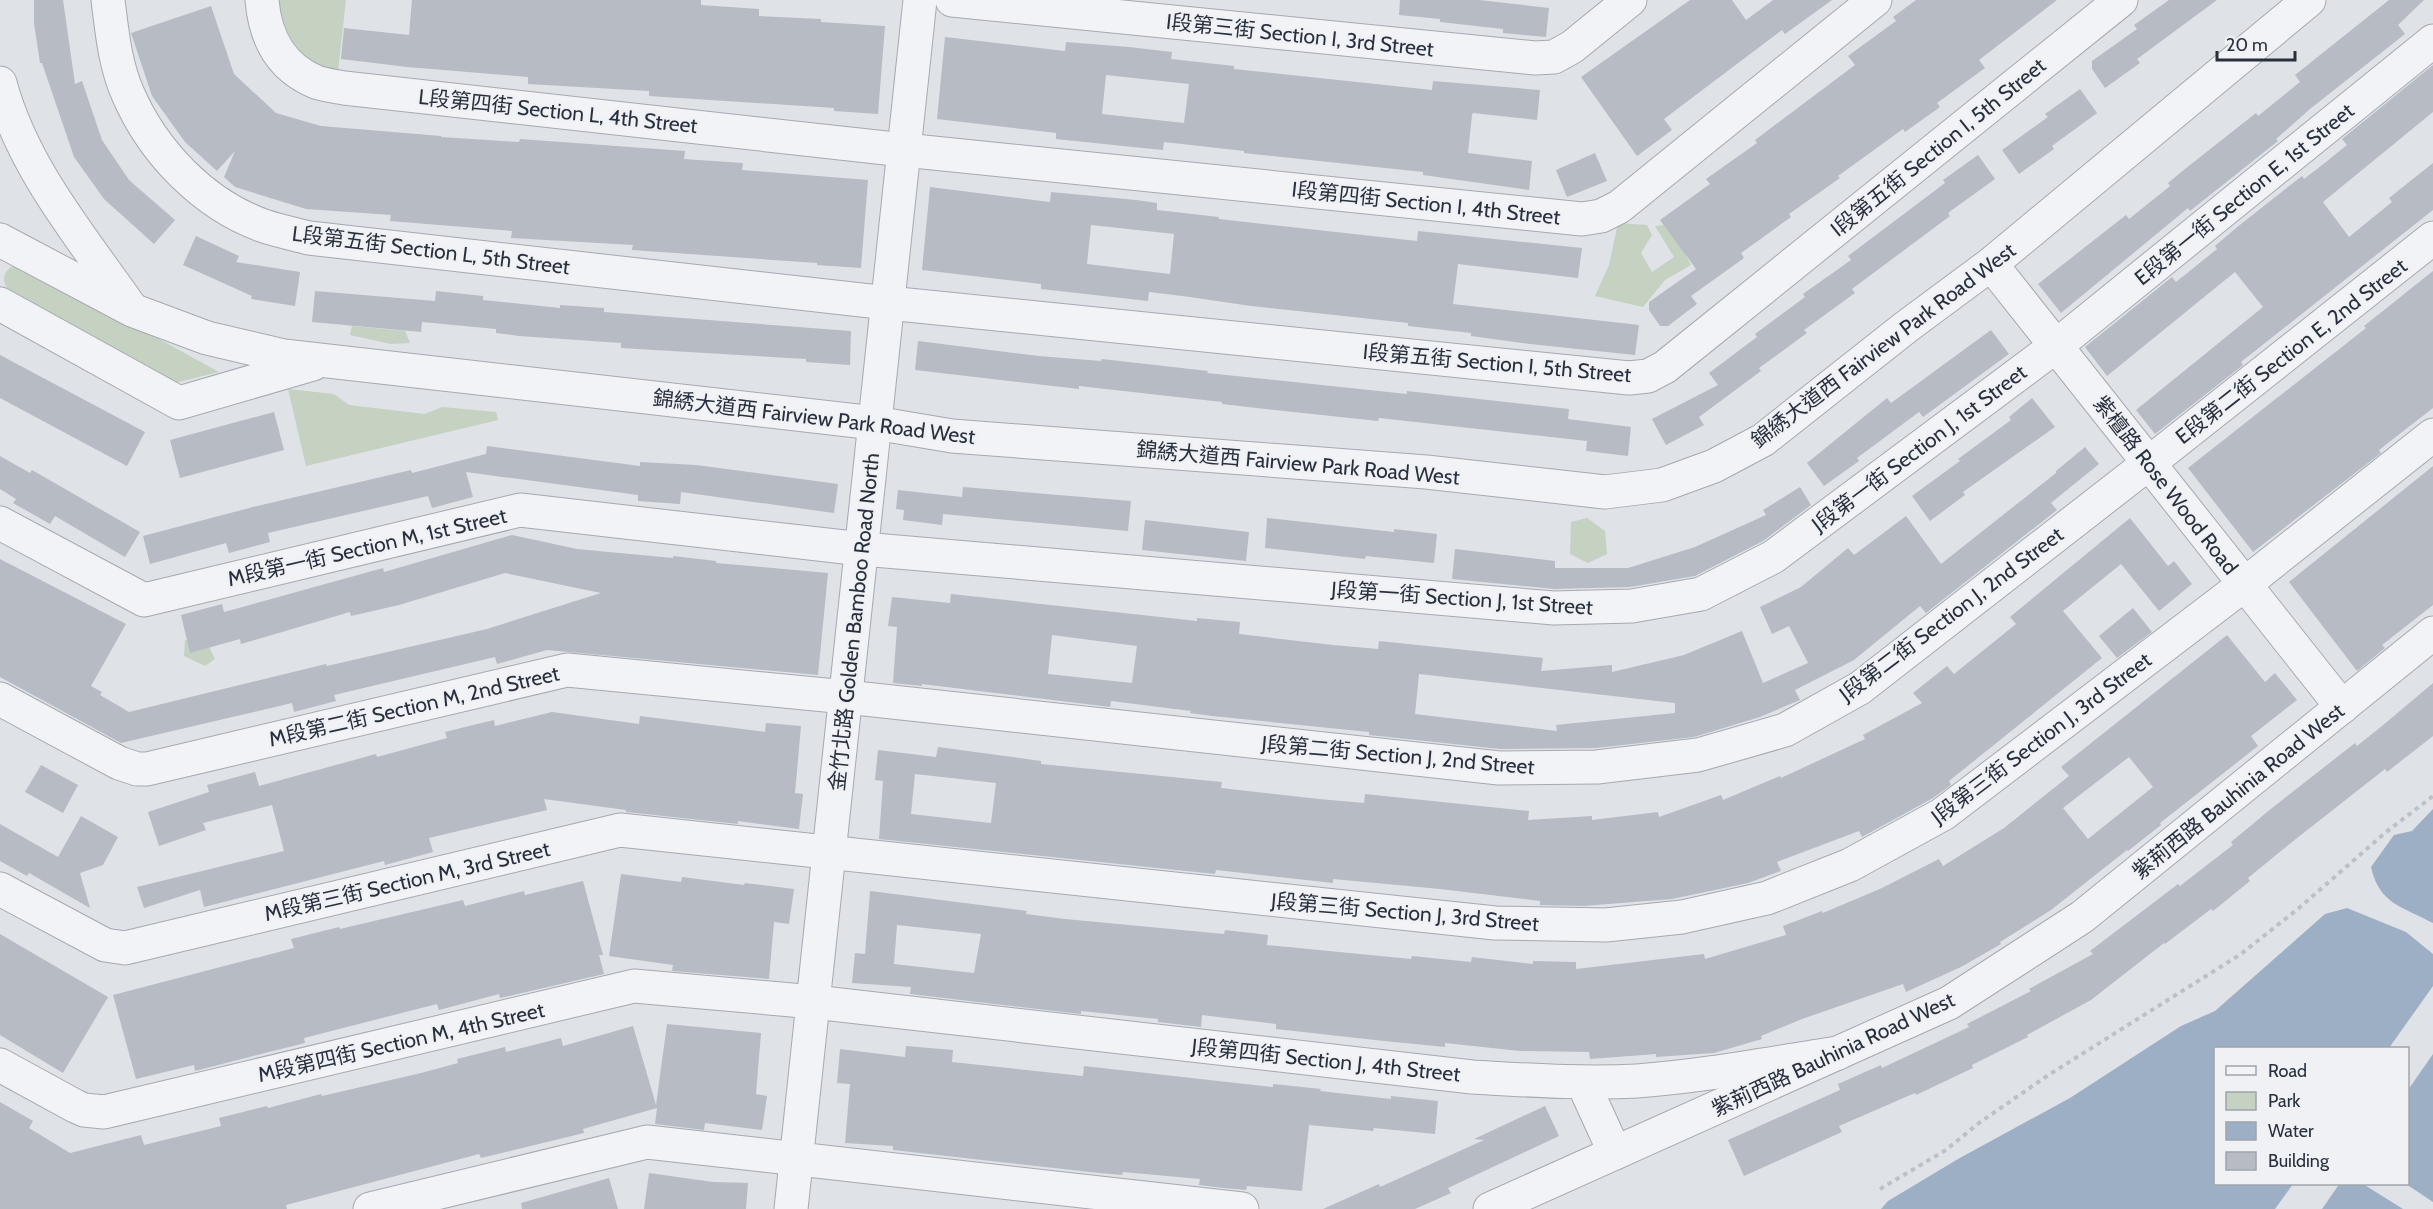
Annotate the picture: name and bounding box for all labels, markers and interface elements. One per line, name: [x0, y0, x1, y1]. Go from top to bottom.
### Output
street label: I段第三街 Section I, 3rd Street: [1165, 9, 1435, 61]
scale bar: [2217, 24, 2295, 62]
text: 20 m: [2226, 34, 2268, 56]
street label: I段第五街 Section I, 5th Street: [1825, 53, 2051, 241]
street label: L段第四街 Section L, 4th Street: [417, 84, 699, 138]
street label: E段第一街 Section E, 1st Street: [2129, 98, 2359, 290]
street label: I段第四街 Section I, 4th Street: [1290, 176, 1562, 230]
street label: L段第五街 Section L, 5th Street: [291, 221, 571, 279]
street label: 錦綉大道西 Fairview Park Road West: [1746, 237, 2020, 453]
street label: E段第二街 Section E, 2nd Street: [2170, 253, 2412, 449]
street label: I段第五街 Section I, 5th Street: [1362, 339, 1632, 387]
street label: J段第一街 Section J, 1st Street: [1806, 359, 2031, 537]
street label: 錦綉大道西 Fairview Park Road West: [651, 385, 977, 449]
street label: 紫檀路 Rose Wood Road: [2088, 391, 2244, 579]
street label: 錦綉大道西 Fairview Park Road West: [1135, 436, 1461, 490]
street label: 金竹北路 Golden Bamboo Road North: [824, 452, 884, 792]
street label: M段第一街 Section M, 1st Street: [225, 503, 509, 591]
street label: J段第二街 Section J, 2nd Street: [1833, 522, 2068, 707]
street label: J段第一街 Section J, 1st Street: [1329, 576, 1594, 620]
street label: J段第三街 Section J, 3rd Street: [1925, 647, 2156, 829]
street label: M段第二街 Section M, 2nd Street: [266, 660, 562, 752]
street label: 紫荊西路 Bauhinia Road West: [2127, 698, 2349, 884]
street label: J段第二街 Section J, 2nd Street: [1259, 731, 1536, 779]
street label: M段第三街 Section M, 3rd Street: [262, 836, 552, 926]
street label: J段第三街 Section J, 3rd Street: [1269, 888, 1540, 936]
street label: 紫荊西路 Bauhinia Road West: [1708, 987, 1958, 1121]
street label: M段第四街 Section M, 4th Street: [255, 997, 547, 1087]
street label: J段第四街 Section J, 4th Street: [1189, 1033, 1462, 1087]
legend: [2214, 1047, 2409, 1185]
text: Road: [2268, 1060, 2307, 1082]
text: Park: [2268, 1090, 2301, 1112]
text: Water: [2268, 1120, 2314, 1142]
text: Building: [2268, 1150, 2330, 1172]

